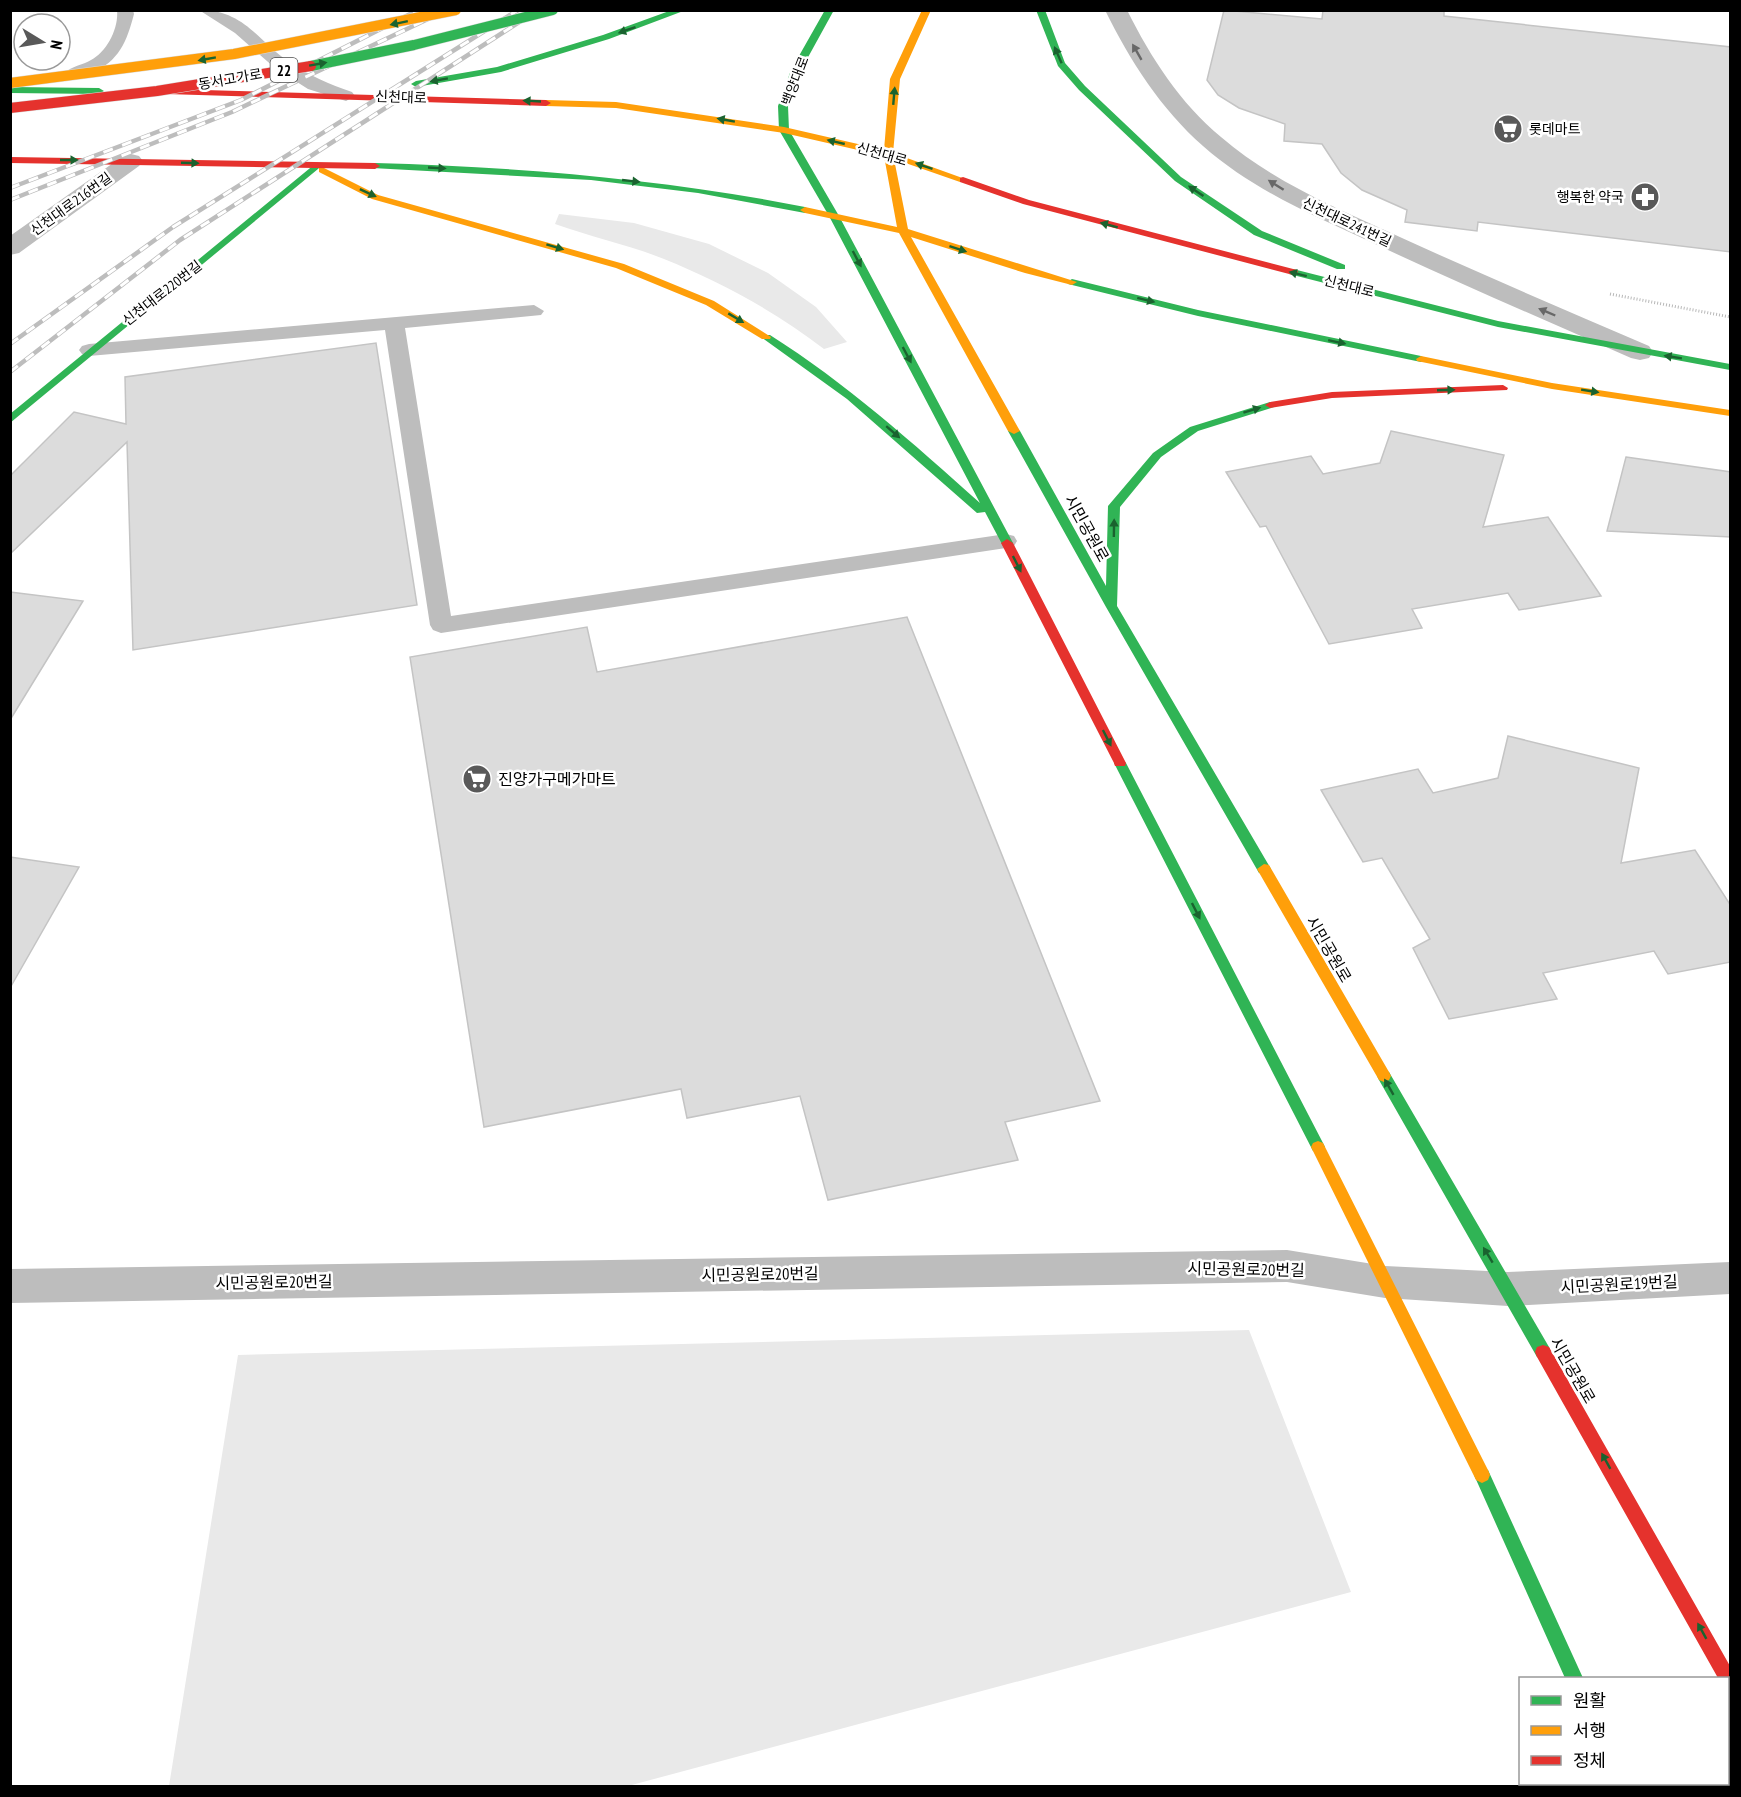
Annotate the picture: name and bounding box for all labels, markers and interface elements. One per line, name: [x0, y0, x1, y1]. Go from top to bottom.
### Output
north arrow: [12, 12, 72, 72]
one-way arrow: [389, 19, 408, 28]
one-way arrow: [618, 25, 636, 35]
text: N: [46, 39, 67, 51]
one-way arrow: [1132, 43, 1142, 60]
one-way arrow: [1053, 46, 1063, 64]
street label: 백양대로: [777, 54, 813, 108]
one-way arrow: [198, 55, 217, 64]
road number: 22: [270, 58, 298, 82]
one-way arrow: [308, 59, 327, 68]
street label: 동서고가로: [197, 65, 263, 93]
one-way arrow: [429, 75, 448, 84]
one-way arrow: [889, 86, 898, 105]
street label: 신천대로: [375, 87, 427, 107]
one-way arrow: [523, 97, 542, 106]
supermarket icon: 롯데마트: [1492, 113, 1524, 145]
one-way arrow: [717, 115, 736, 124]
place label: 롯데마트: [1529, 120, 1581, 138]
one-way arrow: [827, 136, 845, 146]
street label: 신천대로: [855, 138, 909, 170]
one-way arrow: [59, 155, 78, 165]
one-way arrow: [180, 158, 199, 167]
one-way arrow: [914, 161, 932, 171]
one-way arrow: [427, 164, 446, 173]
street label: 신천대로216번길: [27, 168, 115, 240]
one-way arrow: [622, 176, 641, 186]
one-way arrow: [1268, 180, 1284, 191]
pharmacy icon: 행복한 약국: [1629, 181, 1661, 213]
one-way arrow: [1188, 186, 1204, 197]
one-way arrow: [359, 188, 377, 198]
place label: 행복한 약국: [1557, 188, 1624, 206]
street label: 신천대로241번길: [1300, 194, 1394, 250]
one-way arrow: [1100, 220, 1118, 229]
one-way arrow: [546, 243, 564, 252]
one-way arrow: [949, 245, 967, 254]
one-way arrow: [851, 250, 861, 268]
street label: 신천대로220번길: [119, 256, 205, 330]
one-way arrow: [1289, 268, 1307, 278]
street label: 신천대로: [1322, 271, 1376, 301]
one-way arrow: [1137, 296, 1156, 306]
one-way arrow: [1538, 307, 1556, 317]
one-way arrow: [728, 313, 744, 324]
one-way arrow: [1328, 337, 1346, 347]
one-way arrow: [902, 346, 912, 363]
one-way arrow: [1663, 353, 1682, 362]
one-way arrow: [1436, 385, 1455, 395]
one-way arrow: [1581, 387, 1600, 396]
one-way arrow: [1243, 404, 1261, 414]
one-way arrow: [885, 426, 901, 439]
street label: 시민공원로: [1060, 491, 1114, 565]
one-way arrow: [1109, 518, 1119, 537]
one-way arrow: [1012, 555, 1022, 573]
one-way arrow: [1102, 729, 1111, 746]
supermarket icon: 진양가구메가마트: [461, 763, 493, 795]
place label: 진양가구메가마트: [498, 769, 616, 789]
one-way arrow: [1191, 903, 1201, 920]
street label: 시민공원로: [1302, 912, 1356, 986]
one-way arrow: [1384, 1079, 1395, 1095]
one-way arrow: [1483, 1247, 1494, 1263]
street label: 시민공원로20번길: [1187, 1258, 1305, 1280]
street label: 시민공원로20번길: [701, 1263, 819, 1285]
street label: 시민공원로20번길: [215, 1271, 333, 1293]
street label: 시민공원로19번길: [1560, 1271, 1678, 1297]
street label: 시민공원로: [1546, 1333, 1600, 1407]
one-way arrow: [1601, 1452, 1611, 1469]
one-way arrow: [1697, 1622, 1707, 1639]
legend: [1519, 1677, 1729, 1785]
text: 원활: [1573, 1689, 1606, 1712]
text: 서행: [1573, 1719, 1606, 1742]
text: 정체: [1573, 1749, 1606, 1772]

